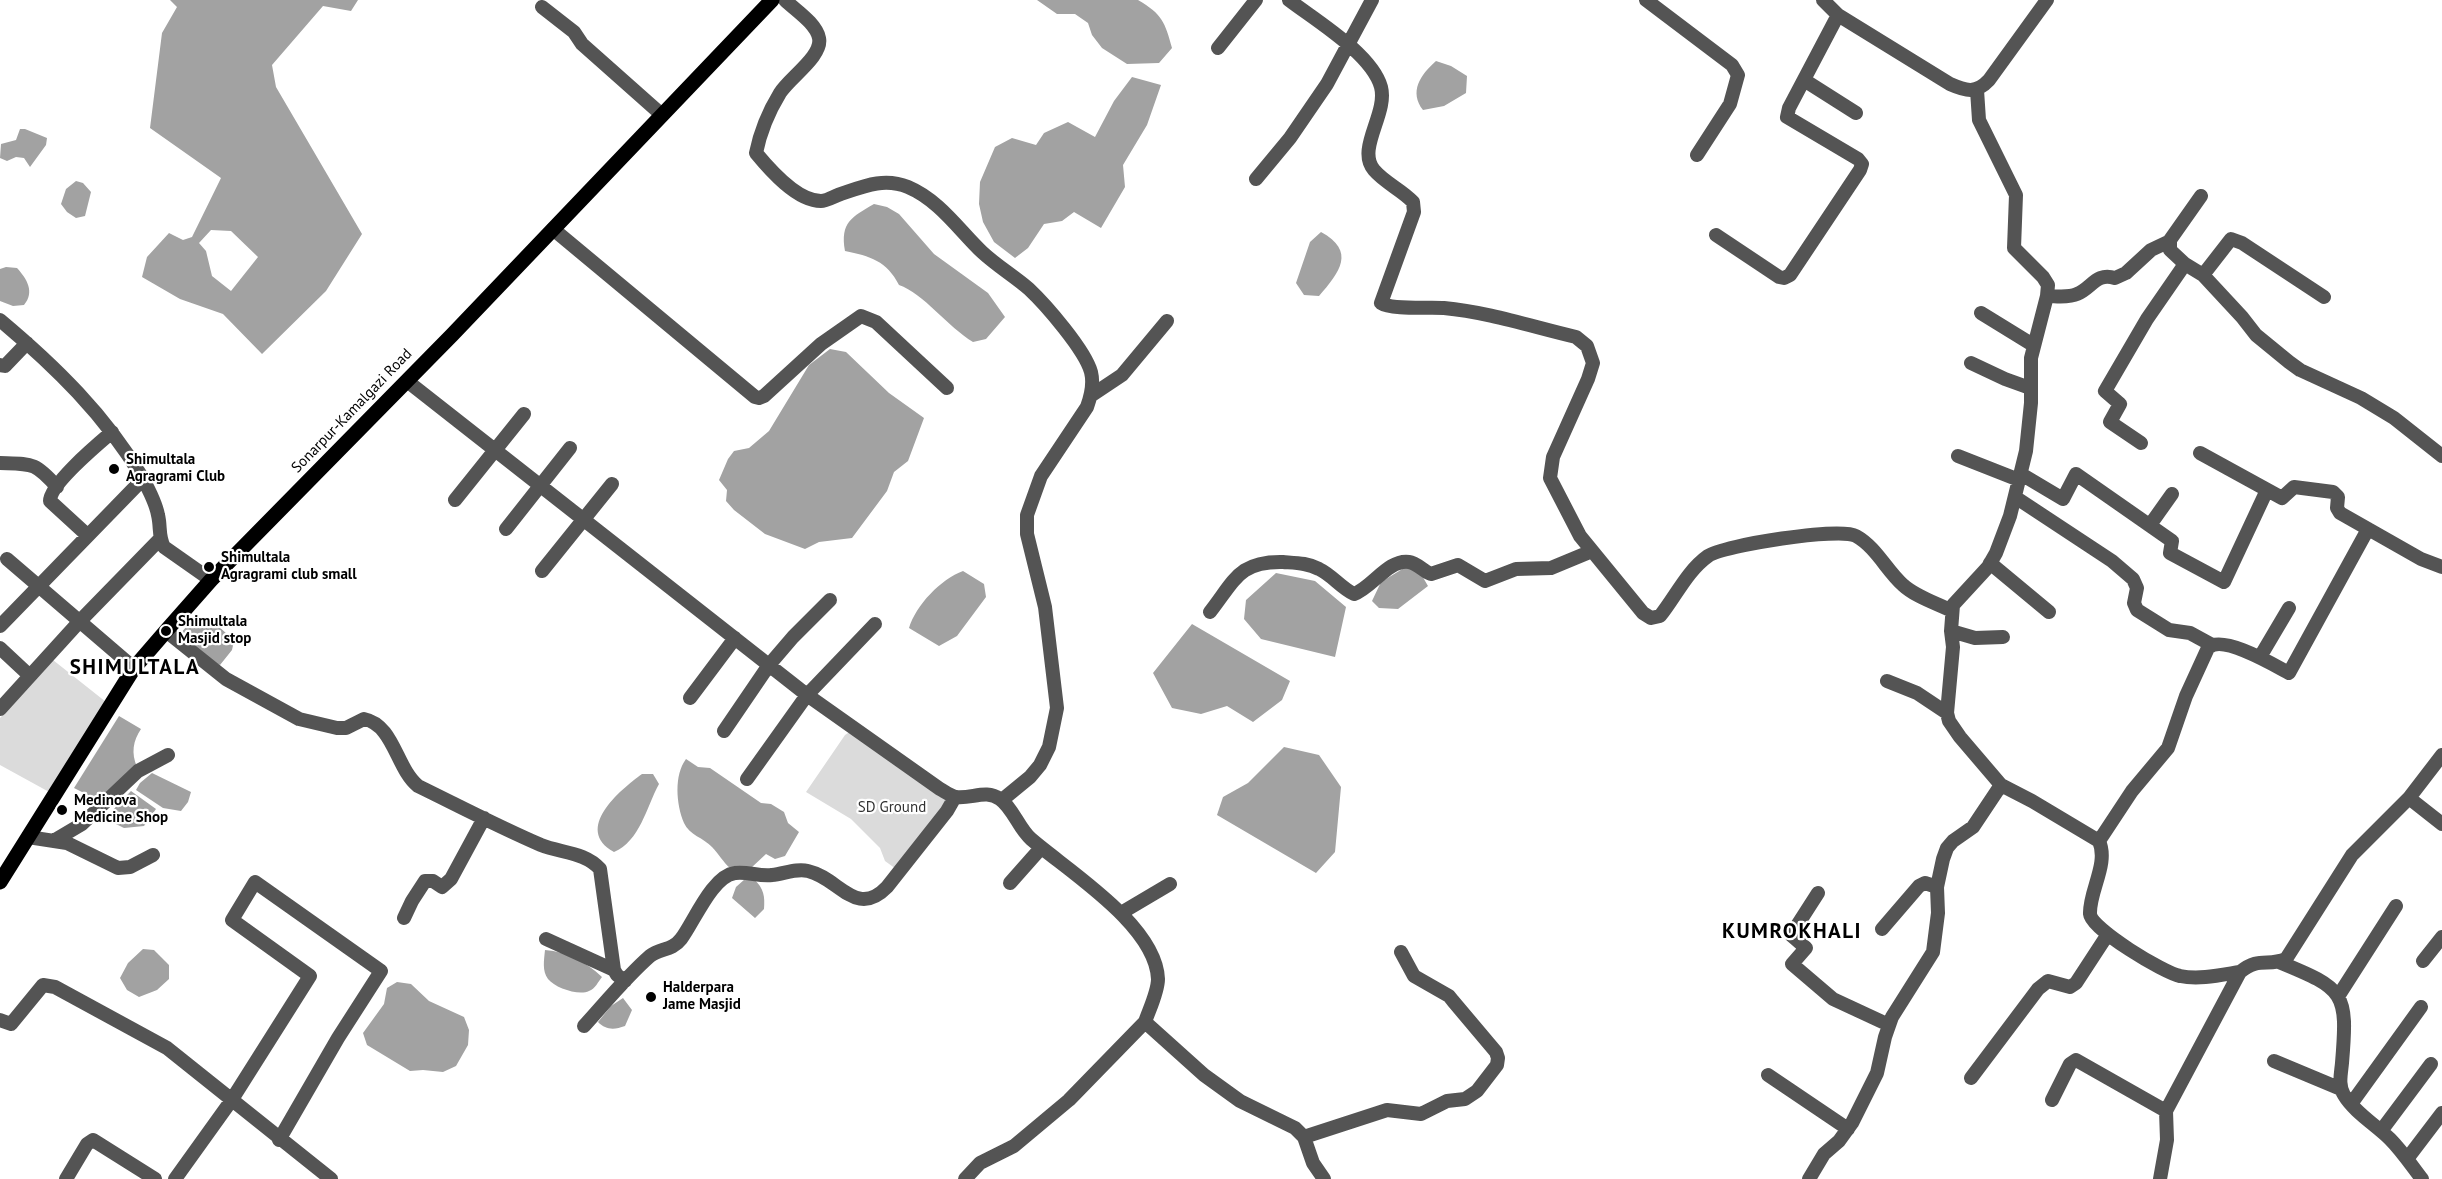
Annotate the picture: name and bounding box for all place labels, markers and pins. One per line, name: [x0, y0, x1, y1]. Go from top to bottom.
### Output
place label: Shimultala Agragrami Club: [126, 451, 225, 486]
marker: Shimultala Agragrami Club: [107, 462, 121, 476]
place label: Shimultala Agragrami club small: [221, 549, 357, 584]
marker: Shimultala Agragrami club small: [202, 560, 216, 574]
place label: Shimultala Masjid stop: [178, 613, 251, 648]
marker: Shimultala Masjid stop: [159, 624, 173, 638]
place label: Medinova Medicine Shop: [74, 792, 168, 827]
marker: Medinova Medicine Shop: [55, 803, 69, 817]
place label: Halderpara Jame Masjid: [663, 979, 741, 1014]
marker: Halderpara Jame Masjid: [644, 990, 658, 1004]

